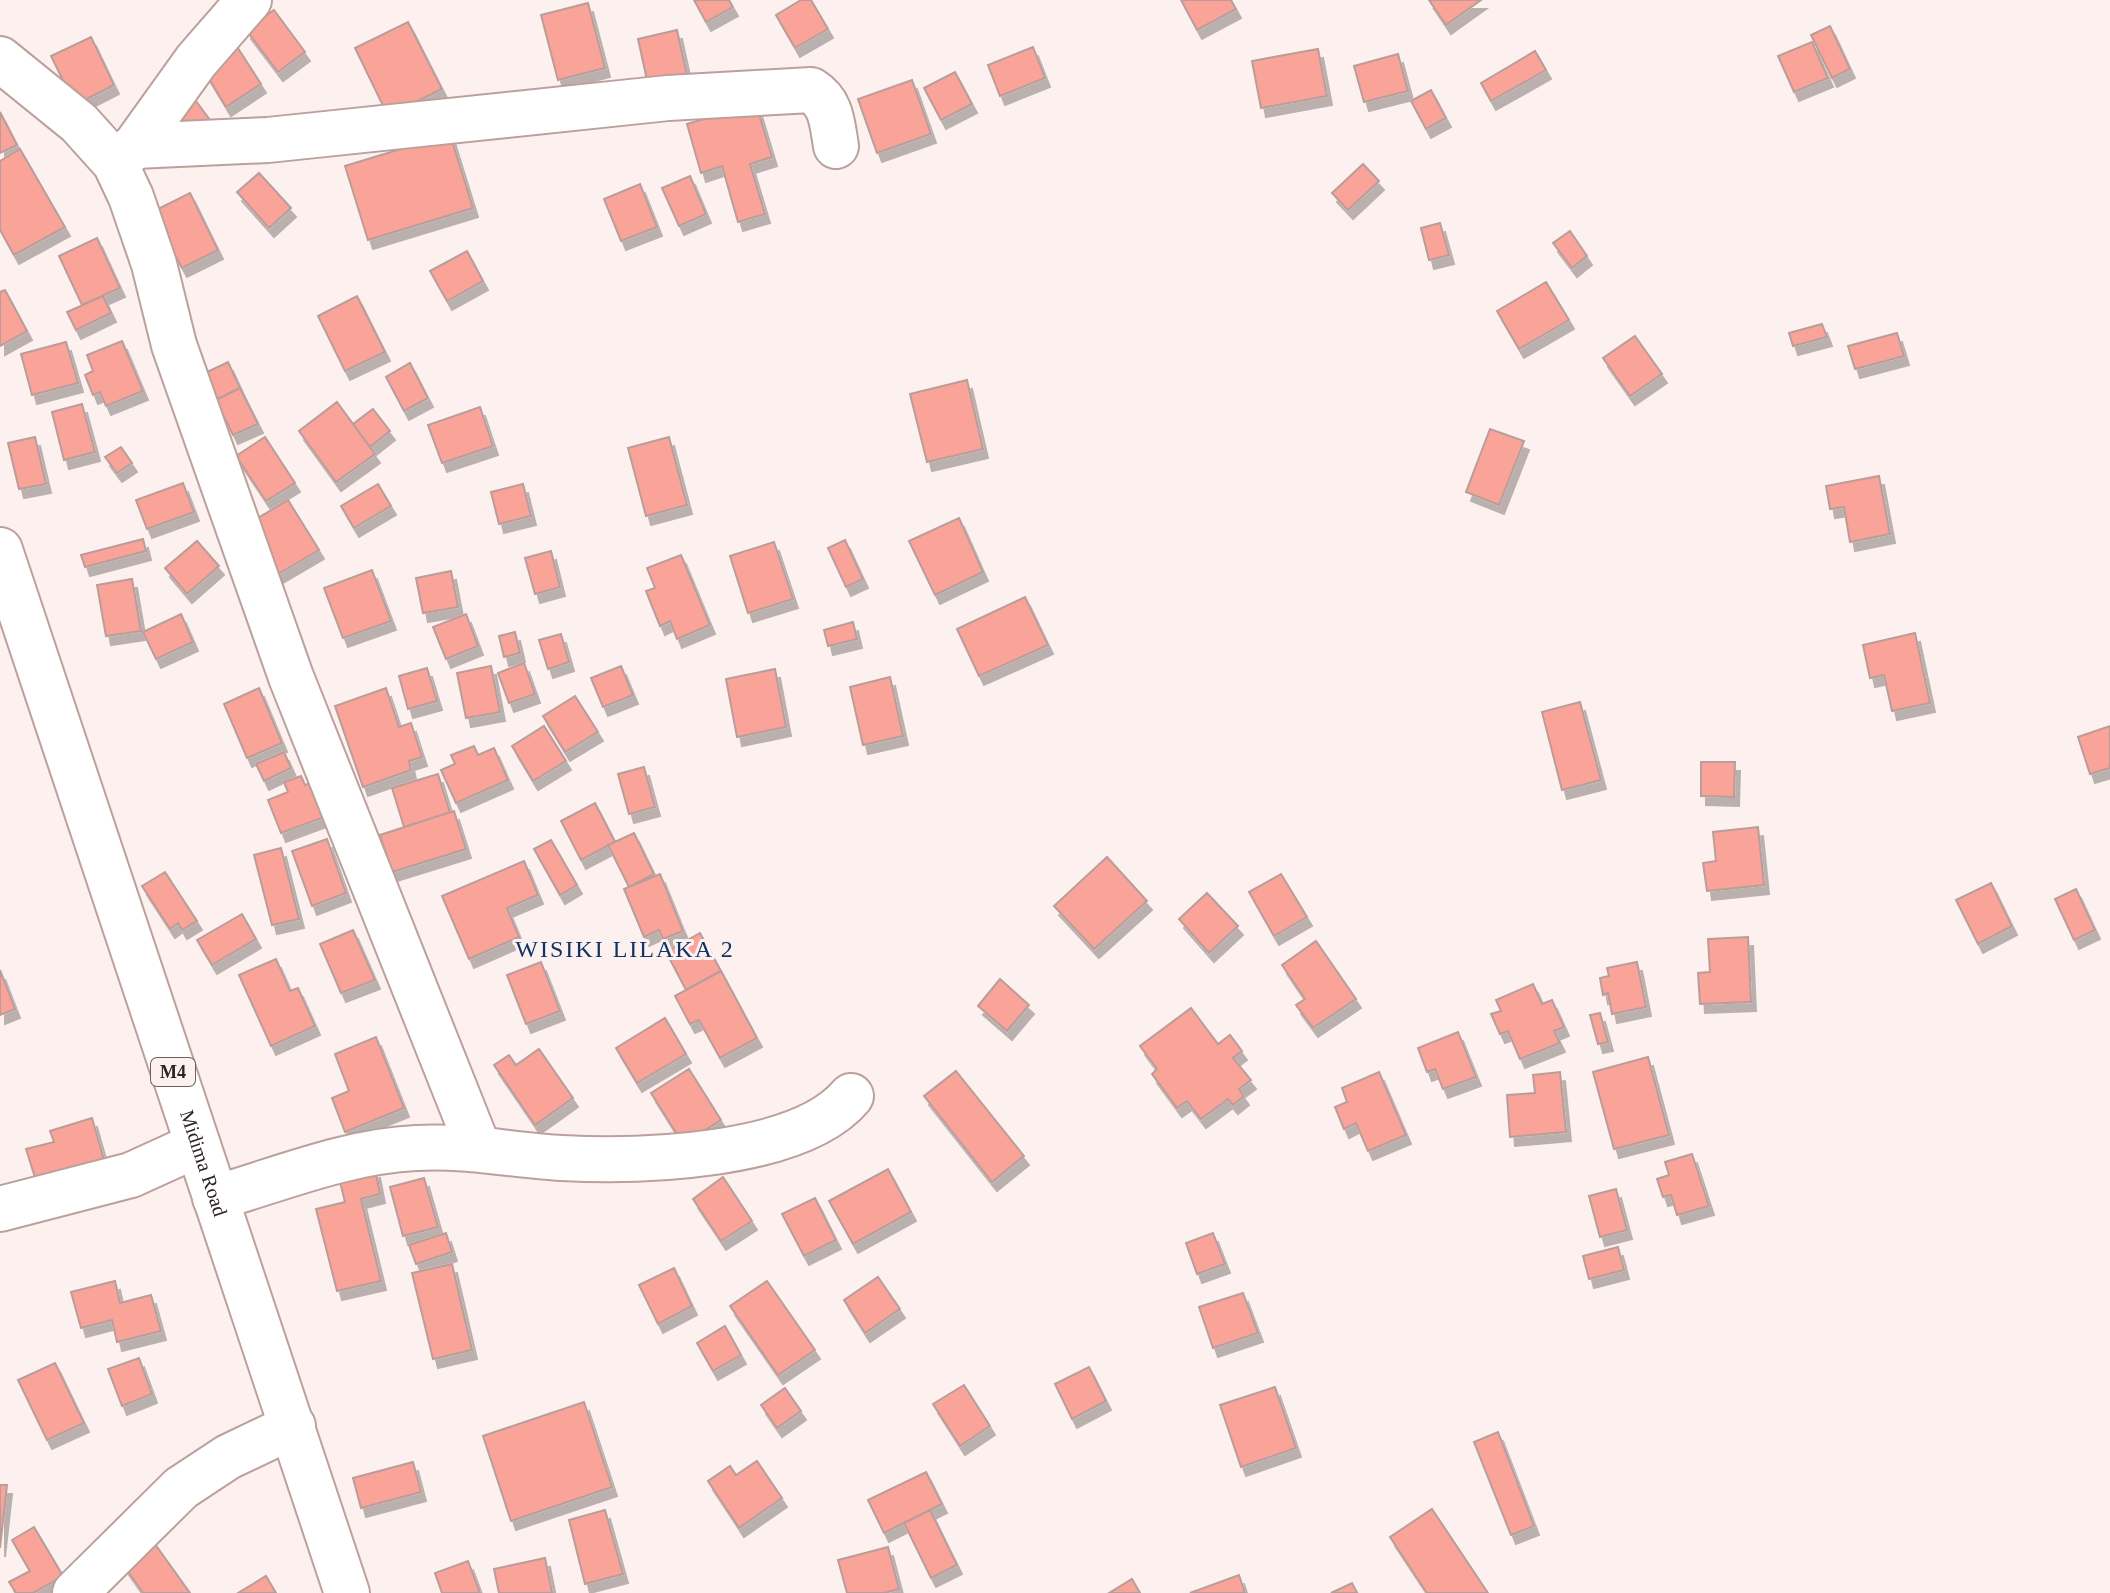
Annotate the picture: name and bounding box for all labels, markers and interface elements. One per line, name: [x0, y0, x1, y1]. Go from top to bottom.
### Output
district label: WISIKI LILAKA 2: [515, 936, 735, 962]
road number: M4: [151, 1058, 195, 1086]
street label: Midima Road: [176, 1107, 232, 1219]

